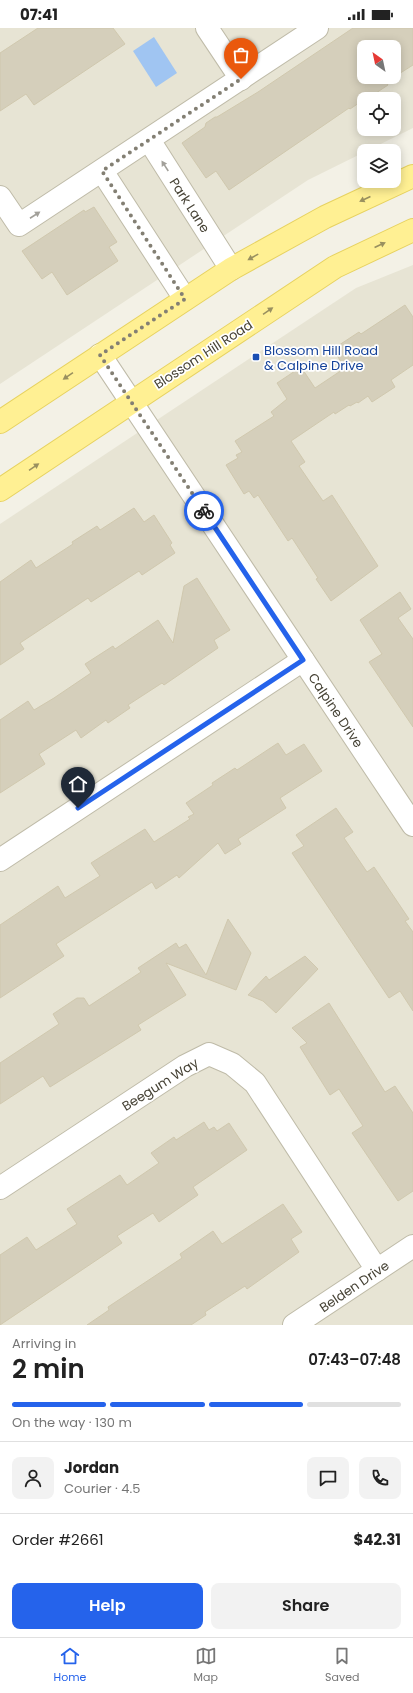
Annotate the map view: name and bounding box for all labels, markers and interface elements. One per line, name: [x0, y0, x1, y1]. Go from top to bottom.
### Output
text: 07:41: [20, 4, 58, 25]
pin: [224, 38, 258, 79]
north arrow: [357, 40, 401, 84]
map controls: [357, 40, 401, 188]
icon: bag: [230, 44, 252, 66]
button: locate: [357, 92, 401, 136]
button: layers: [357, 144, 401, 188]
one-way arrow: [161, 160, 169, 171]
street label: Park Lane: [165, 174, 214, 236]
one-way arrow: [359, 196, 370, 202]
one-way arrow: [30, 211, 40, 219]
one-way arrow: [375, 242, 386, 248]
one-way arrow: [247, 253, 259, 260]
one-way arrow: [263, 307, 274, 315]
street label: Blossom Hill Road: [150, 315, 256, 393]
place label: Blossom Hill Road & Calpine Drive: [264, 341, 378, 375]
marker: Blossom Hill Road & Calpine Drive: [251, 352, 261, 362]
one-way arrow: [63, 372, 73, 380]
one-way arrow: [28, 464, 40, 471]
courier: [184, 491, 224, 531]
icon: bike: [193, 500, 215, 522]
street label: Calpine Drive: [304, 669, 368, 751]
pin: [61, 767, 95, 808]
icon: home: [67, 773, 89, 795]
street label: Beegum Way: [118, 1053, 203, 1115]
street label: Belden Drive: [316, 1256, 393, 1317]
text: Arriving in: [12, 1334, 76, 1353]
text: 07:43–07:48: [308, 1349, 401, 1370]
text: 2 min: [12, 1351, 85, 1387]
text: On the way · 130 m: [12, 1413, 132, 1432]
button: person: [12, 1457, 54, 1499]
text: Jordan: [64, 1457, 119, 1478]
button: chat: [307, 1457, 349, 1499]
button: phone: [359, 1457, 401, 1499]
text: Courier · 4.5: [64, 1479, 140, 1498]
text: Order #2661: [12, 1529, 104, 1550]
text: $42.31: [353, 1529, 401, 1550]
button: Help: [12, 1583, 203, 1629]
button: Share: [211, 1583, 401, 1629]
tab: Home: [54, 1645, 86, 1686]
tab: Map: [194, 1645, 218, 1686]
tab: Saved: [325, 1645, 359, 1686]

